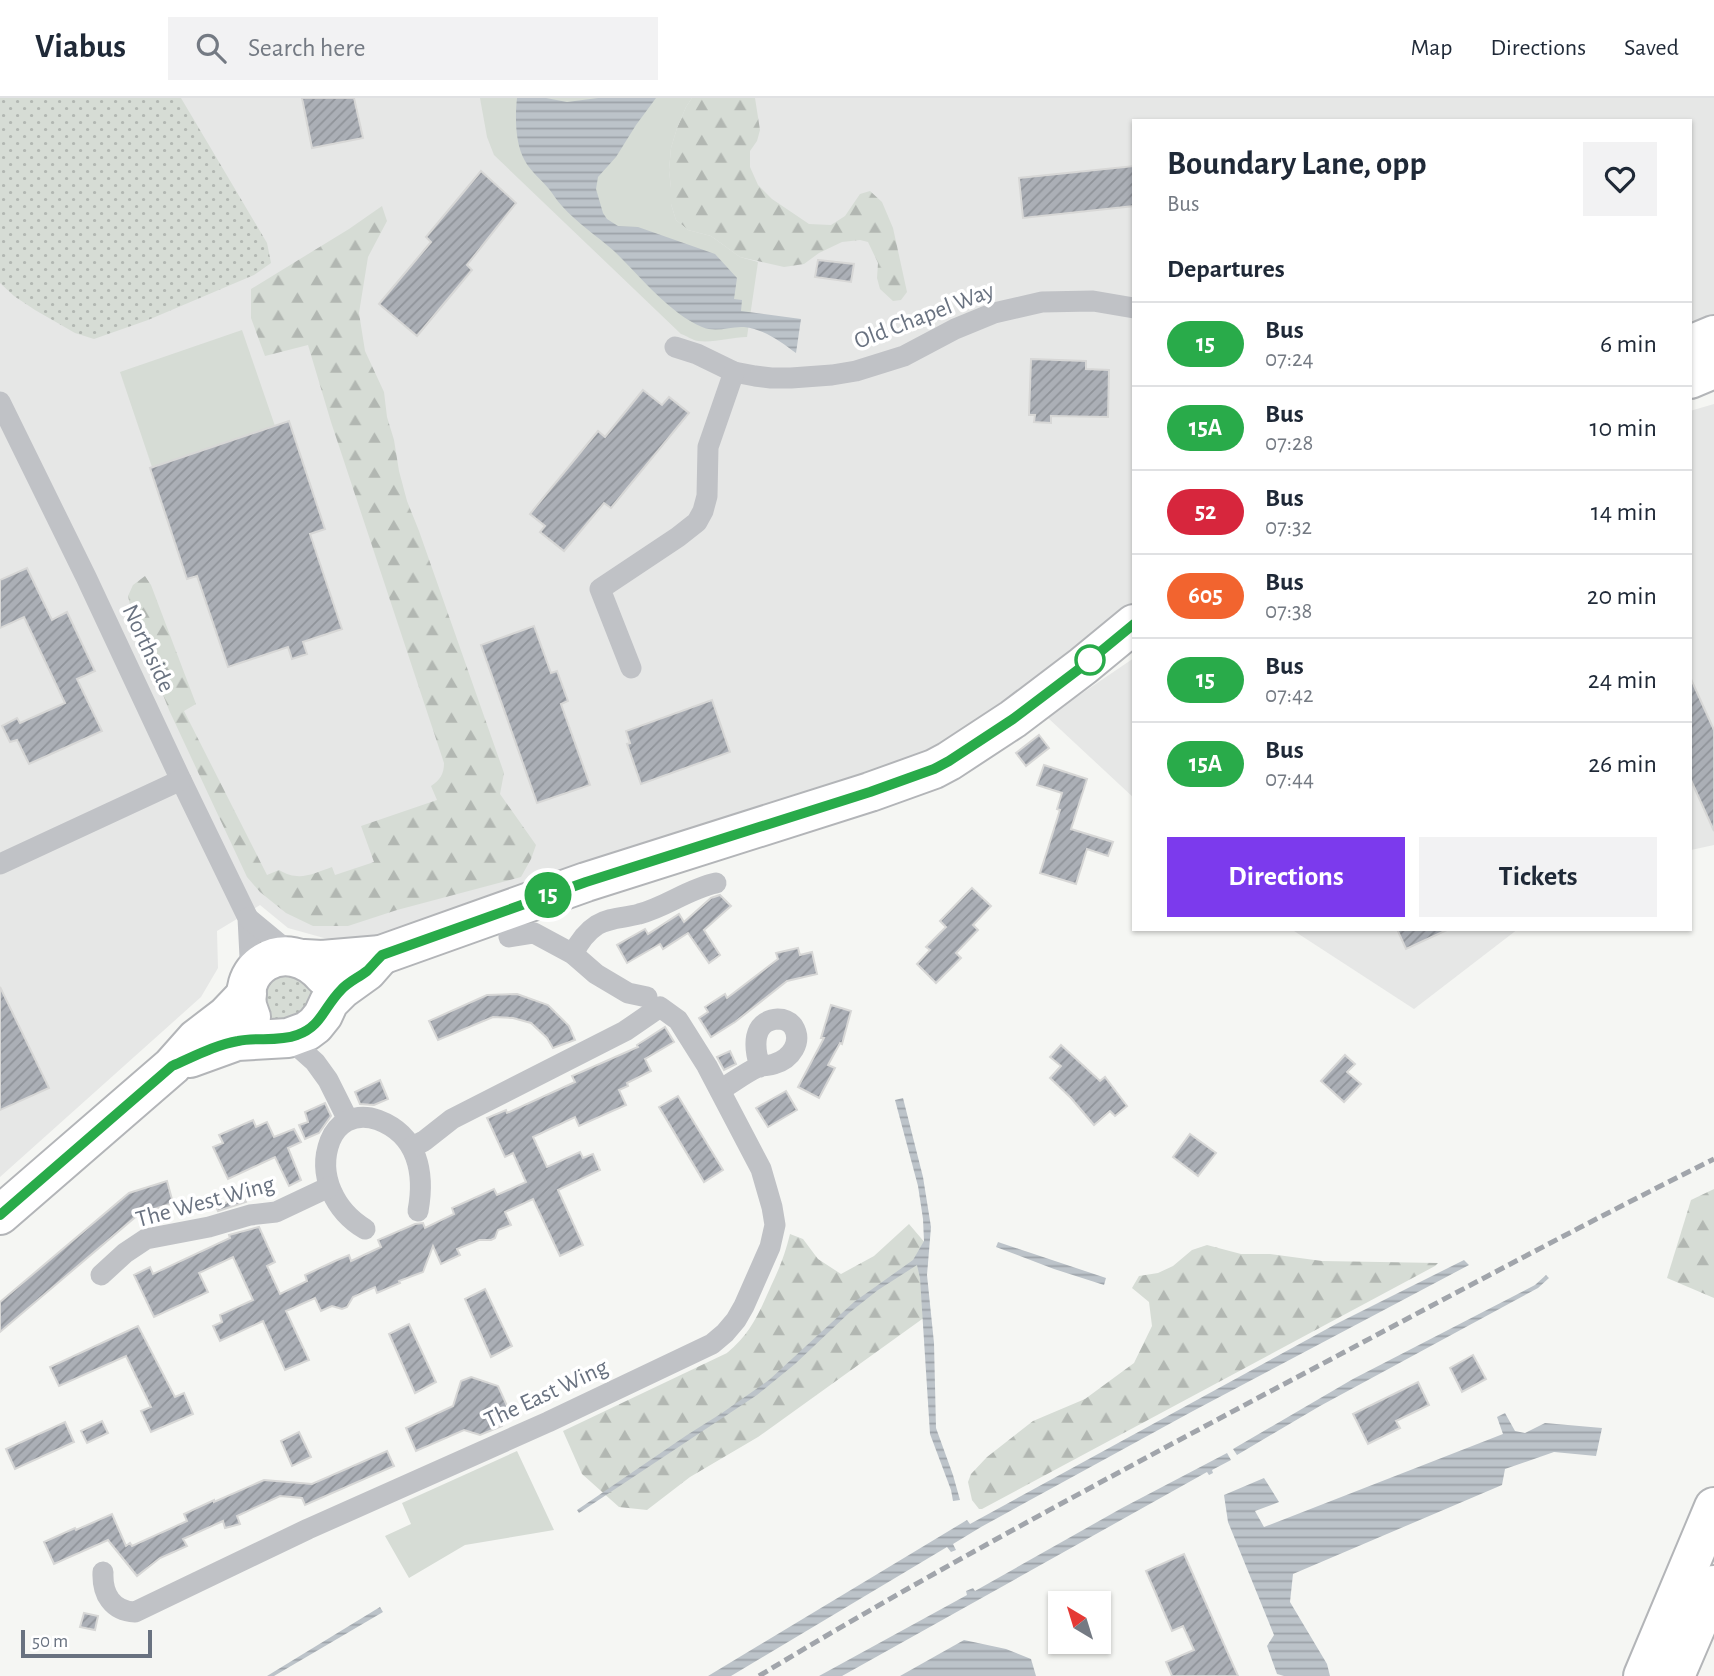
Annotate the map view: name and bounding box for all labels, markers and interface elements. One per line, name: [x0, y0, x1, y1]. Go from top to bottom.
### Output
search box: [168, 17, 658, 80]
icon: search: [192, 29, 230, 67]
text: Viabus: [35, 31, 126, 64]
text: Search here: [248, 35, 366, 61]
text: Map: [1410, 36, 1452, 60]
text: Directions: [1490, 36, 1586, 60]
text: Saved: [1624, 36, 1679, 60]
button: heart: [1583, 142, 1657, 216]
text: Boundary Lane, opp: [1167, 148, 1426, 181]
text: Bus: [1167, 193, 1200, 216]
text: Departures: [1167, 256, 1285, 282]
street label: Old Chapel Way: [851, 278, 998, 354]
text: Bus: [1265, 317, 1304, 343]
text: 6 min: [1600, 331, 1657, 357]
text: 15: [1196, 332, 1215, 356]
text: 07:24: [1265, 348, 1314, 371]
text: Bus: [1265, 401, 1304, 427]
text: 10 min: [1590, 415, 1657, 441]
text: 15A: [1189, 416, 1222, 440]
text: 07:28: [1265, 432, 1313, 455]
text: Bus: [1265, 485, 1304, 511]
text: 14 min: [1591, 499, 1657, 525]
text: 52: [1195, 500, 1216, 524]
text: 07:32: [1265, 516, 1312, 539]
text: Bus: [1265, 569, 1304, 595]
text: 20 min: [1587, 583, 1657, 609]
text: 605: [1188, 584, 1223, 608]
text: 07:38: [1265, 600, 1312, 623]
street label: Northside: [117, 601, 179, 696]
unlabelled marker: [1075, 645, 1105, 675]
text: Bus: [1265, 653, 1304, 679]
text: 24 min: [1588, 667, 1657, 693]
text: 15: [1196, 668, 1215, 692]
text: 07:42: [1265, 684, 1314, 707]
text: Bus: [1265, 737, 1304, 763]
text: 26 min: [1588, 751, 1657, 777]
text: 15A: [1189, 752, 1222, 776]
text: 07:44: [1265, 768, 1314, 791]
button: Directions: [1167, 837, 1405, 917]
button: Tickets: [1419, 837, 1657, 917]
line badge: 15: [516, 872, 580, 918]
text: 15: [538, 883, 558, 907]
street label: The West Wing: [133, 1172, 277, 1232]
street label: The East Wing: [481, 1355, 612, 1433]
north arrow: [1048, 1591, 1111, 1654]
map controls: [1048, 1591, 1111, 1654]
scale bar: [21, 1627, 152, 1659]
text: 50 m: [32, 1632, 68, 1651]

